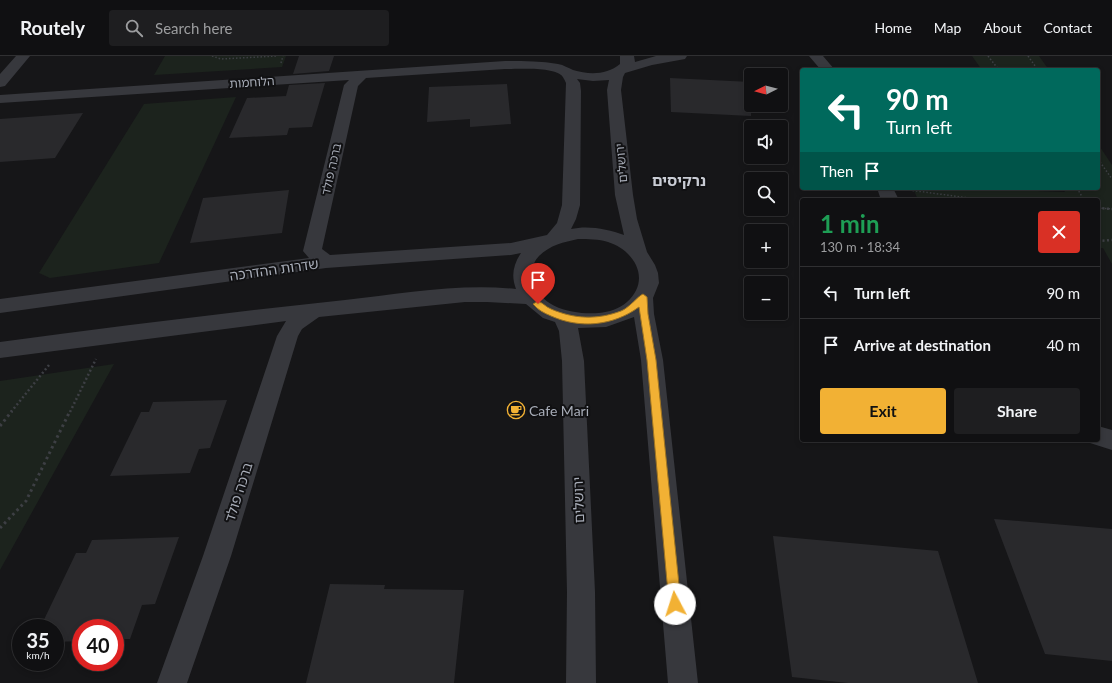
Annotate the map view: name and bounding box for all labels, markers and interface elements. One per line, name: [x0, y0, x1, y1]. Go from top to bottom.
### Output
search box: [109, 10, 389, 46]
text: Routely: [20, 16, 85, 39]
icon: search: [123, 17, 145, 39]
text: Search here: [155, 19, 232, 37]
text: Home: [874, 19, 912, 36]
text: Map: [934, 19, 961, 36]
text: About: [983, 19, 1021, 36]
text: Contact: [1043, 19, 1092, 36]
north arrow: [744, 68, 788, 112]
map controls: [744, 68, 788, 320]
street label: הלוחמות: [229, 73, 275, 91]
text: 90 m: [886, 82, 949, 116]
icon: left: [820, 84, 872, 136]
text: Turn left: [886, 116, 952, 138]
button: sound: [744, 120, 788, 164]
street label: ברכה פולד: [318, 141, 344, 197]
street label: ירושלים: [612, 143, 630, 183]
icon: arrive: [861, 160, 883, 182]
text: Then: [820, 162, 853, 180]
district label: נרקיסים: [652, 171, 706, 189]
button: search: [744, 172, 788, 216]
text: 1 min: [820, 209, 880, 238]
button: close: [1038, 211, 1080, 253]
button: +: [744, 224, 788, 268]
text: 130 m · 18:34: [820, 239, 900, 255]
street label: שדרות ההדרכה: [228, 254, 320, 284]
pin: [521, 263, 555, 304]
icon: arrive: [527, 269, 549, 291]
button: −: [744, 276, 788, 320]
icon: left: [820, 282, 842, 304]
text: Turn left: [854, 284, 910, 302]
text: 90 m: [1046, 284, 1080, 302]
icon: arrive: [820, 334, 842, 356]
text: Arrive at destination: [854, 336, 991, 354]
text: 40 m: [1046, 336, 1080, 354]
button: Exit: [820, 388, 946, 434]
button: Share: [954, 388, 1080, 434]
cafe icon: Cafe Mari: [506, 400, 526, 420]
place label: Cafe Mari: [529, 402, 589, 419]
street label: ברכה פולד: [220, 460, 256, 524]
street label: ירושלים: [569, 477, 587, 523]
position arrow: [654, 583, 696, 625]
speed limit sign: 40: [72, 619, 124, 671]
text: 35: [26, 628, 50, 652]
text: km/h: [26, 649, 50, 661]

